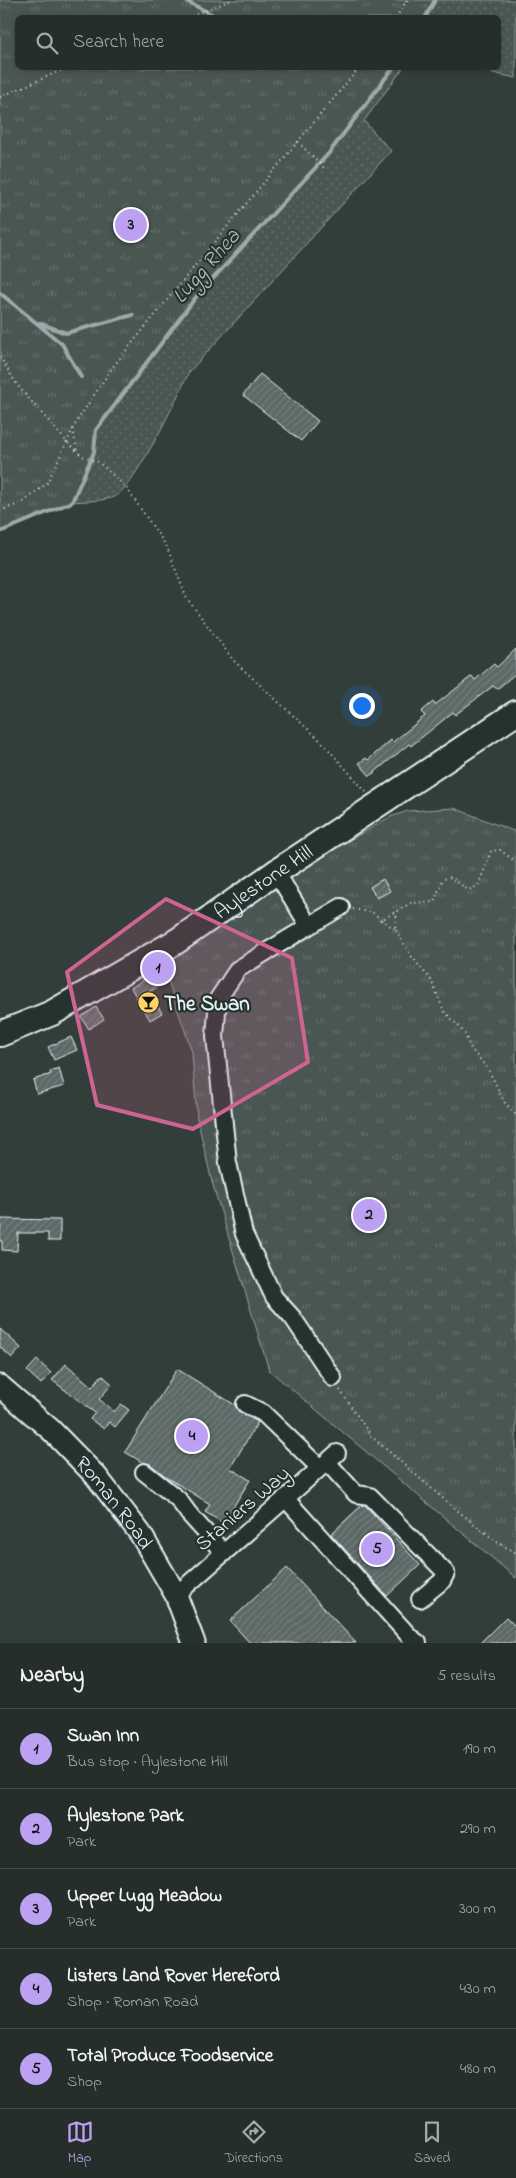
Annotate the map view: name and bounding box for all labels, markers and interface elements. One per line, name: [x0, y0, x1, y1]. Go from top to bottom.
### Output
search box: [15, 15, 501, 70]
icon: search: [33, 29, 61, 57]
text: Search here: [73, 29, 164, 56]
pin: 3: [115, 206, 147, 244]
water label: Lugg Rhea: [166, 222, 250, 312]
your location: [349, 693, 375, 719]
street label: Aylestone Hill: [209, 838, 320, 928]
pin: 1: [142, 949, 174, 987]
place label: The Swan: [164, 990, 250, 1020]
bar icon: The Swan: [136, 991, 160, 1015]
pin: 2: [353, 1196, 385, 1234]
pin: 4: [176, 1417, 208, 1455]
street label: Roman Road: [67, 1450, 159, 1556]
street label: Staniers Way: [189, 1460, 299, 1561]
pin: 5: [361, 1530, 393, 1568]
text: Nearby: [20, 1661, 84, 1691]
text: 5 results: [437, 1664, 496, 1688]
text: Swan Inn: [67, 1723, 139, 1750]
text: 1: [33, 1737, 39, 1761]
text: 190 m: [463, 1737, 496, 1761]
text: Bus stop · Aylestone Hill: [67, 1750, 228, 1774]
text: Aylestone Park: [67, 1803, 184, 1830]
text: 2: [32, 1817, 40, 1841]
text: 290 m: [460, 1817, 496, 1841]
text: Park: [67, 1830, 96, 1854]
text: Upper Lugg Meadow: [67, 1883, 222, 1910]
text: 3: [33, 1897, 39, 1921]
text: 300 m: [459, 1897, 496, 1921]
text: Park: [67, 1910, 96, 1934]
text: Listers Land Rover Hereford: [67, 1963, 280, 1990]
text: 4: [33, 1977, 39, 2001]
text: 430 m: [459, 1977, 496, 2001]
text: Shop · Roman Road: [67, 1990, 198, 2014]
text: Total Produce Foodservice: [67, 2043, 273, 2070]
text: 5: [31, 2057, 41, 2081]
text: 480 m: [460, 2057, 496, 2081]
text: Shop: [67, 2070, 102, 2094]
tab: Map: [66, 2118, 94, 2169]
tab: Directions: [225, 2118, 283, 2169]
tab: Saved: [414, 2118, 450, 2169]

